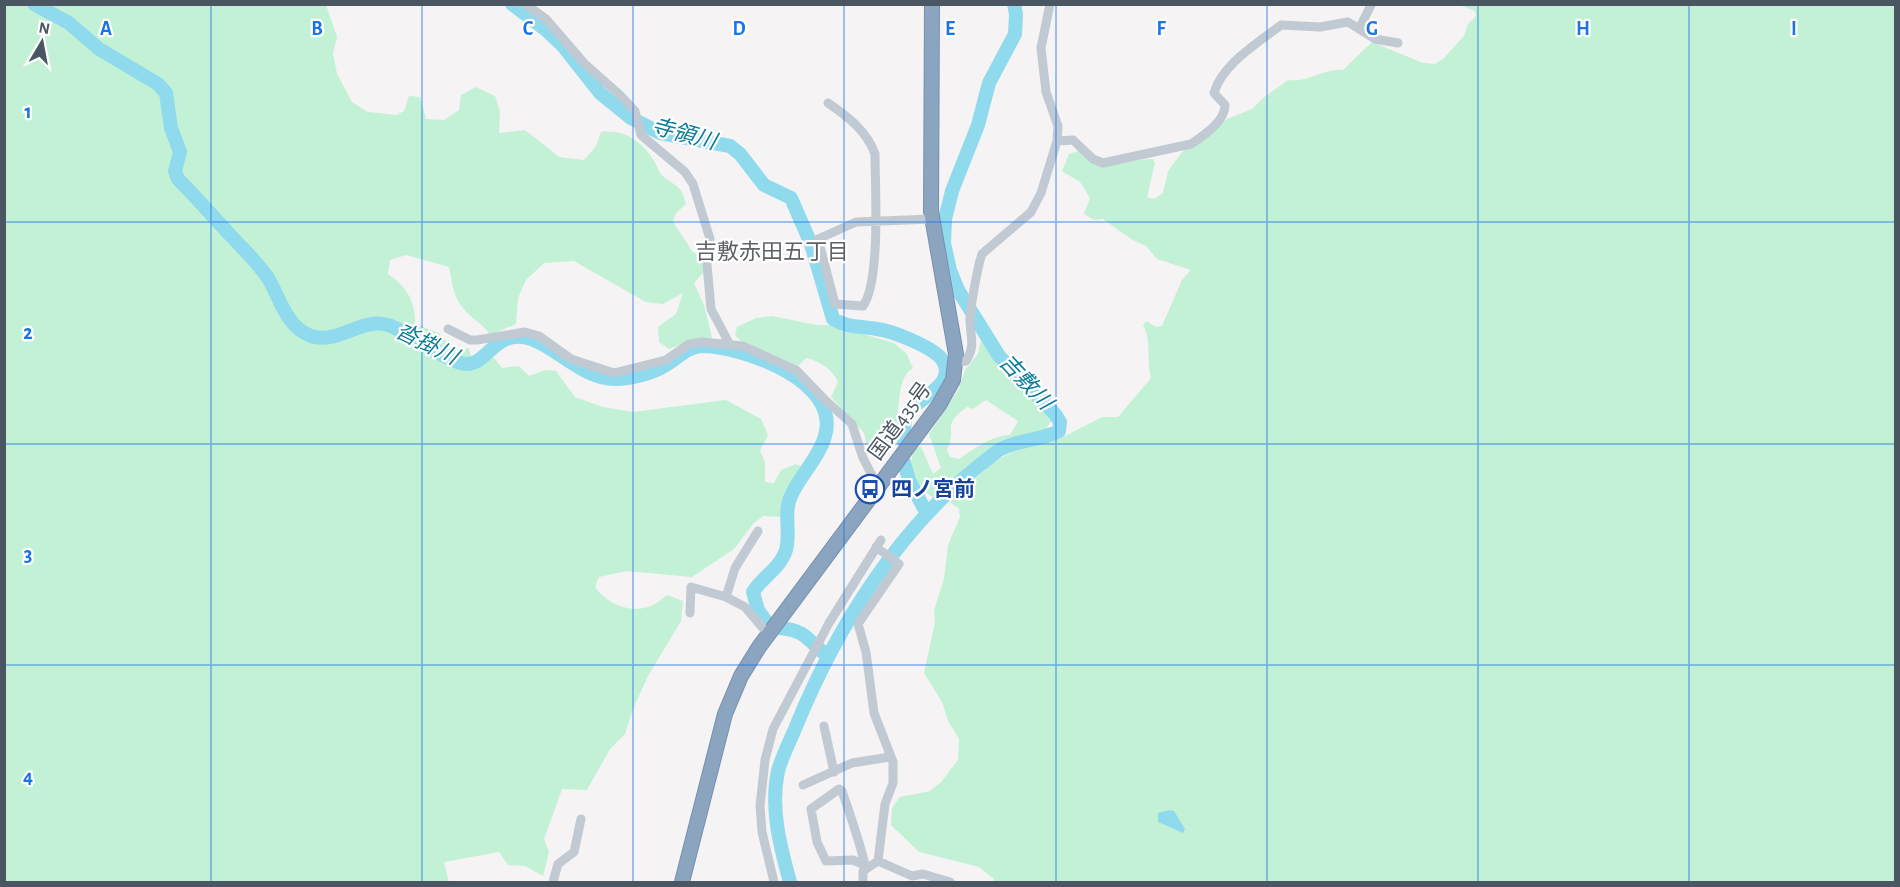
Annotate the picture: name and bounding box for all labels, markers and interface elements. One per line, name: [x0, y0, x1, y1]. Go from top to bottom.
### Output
north arrow: [12, 12, 72, 72]
text: N: [38, 19, 51, 37]
text: A: [100, 19, 112, 39]
text: B: [311, 19, 323, 39]
text: C: [523, 19, 534, 39]
text: D: [732, 19, 746, 39]
text: E: [945, 19, 955, 39]
text: F: [1156, 19, 1166, 39]
text: G: [1366, 19, 1378, 39]
text: H: [1576, 19, 1590, 39]
text: I: [1791, 19, 1797, 39]
text: 1: [24, 102, 32, 122]
water label: 寺領川: [649, 114, 721, 154]
district label: 吉敷赤田五丁目: [695, 240, 849, 263]
water label: 沓掛川: [393, 319, 464, 369]
text: 2: [23, 323, 33, 343]
water label: 吉敷川: [995, 350, 1059, 415]
street label: 国道435号: [864, 378, 935, 464]
bus stop icon: 四ノ宮前: [854, 473, 886, 505]
place label: 四ノ宮前: [891, 477, 975, 500]
text: 3: [24, 545, 32, 565]
text: 4: [23, 767, 33, 787]

